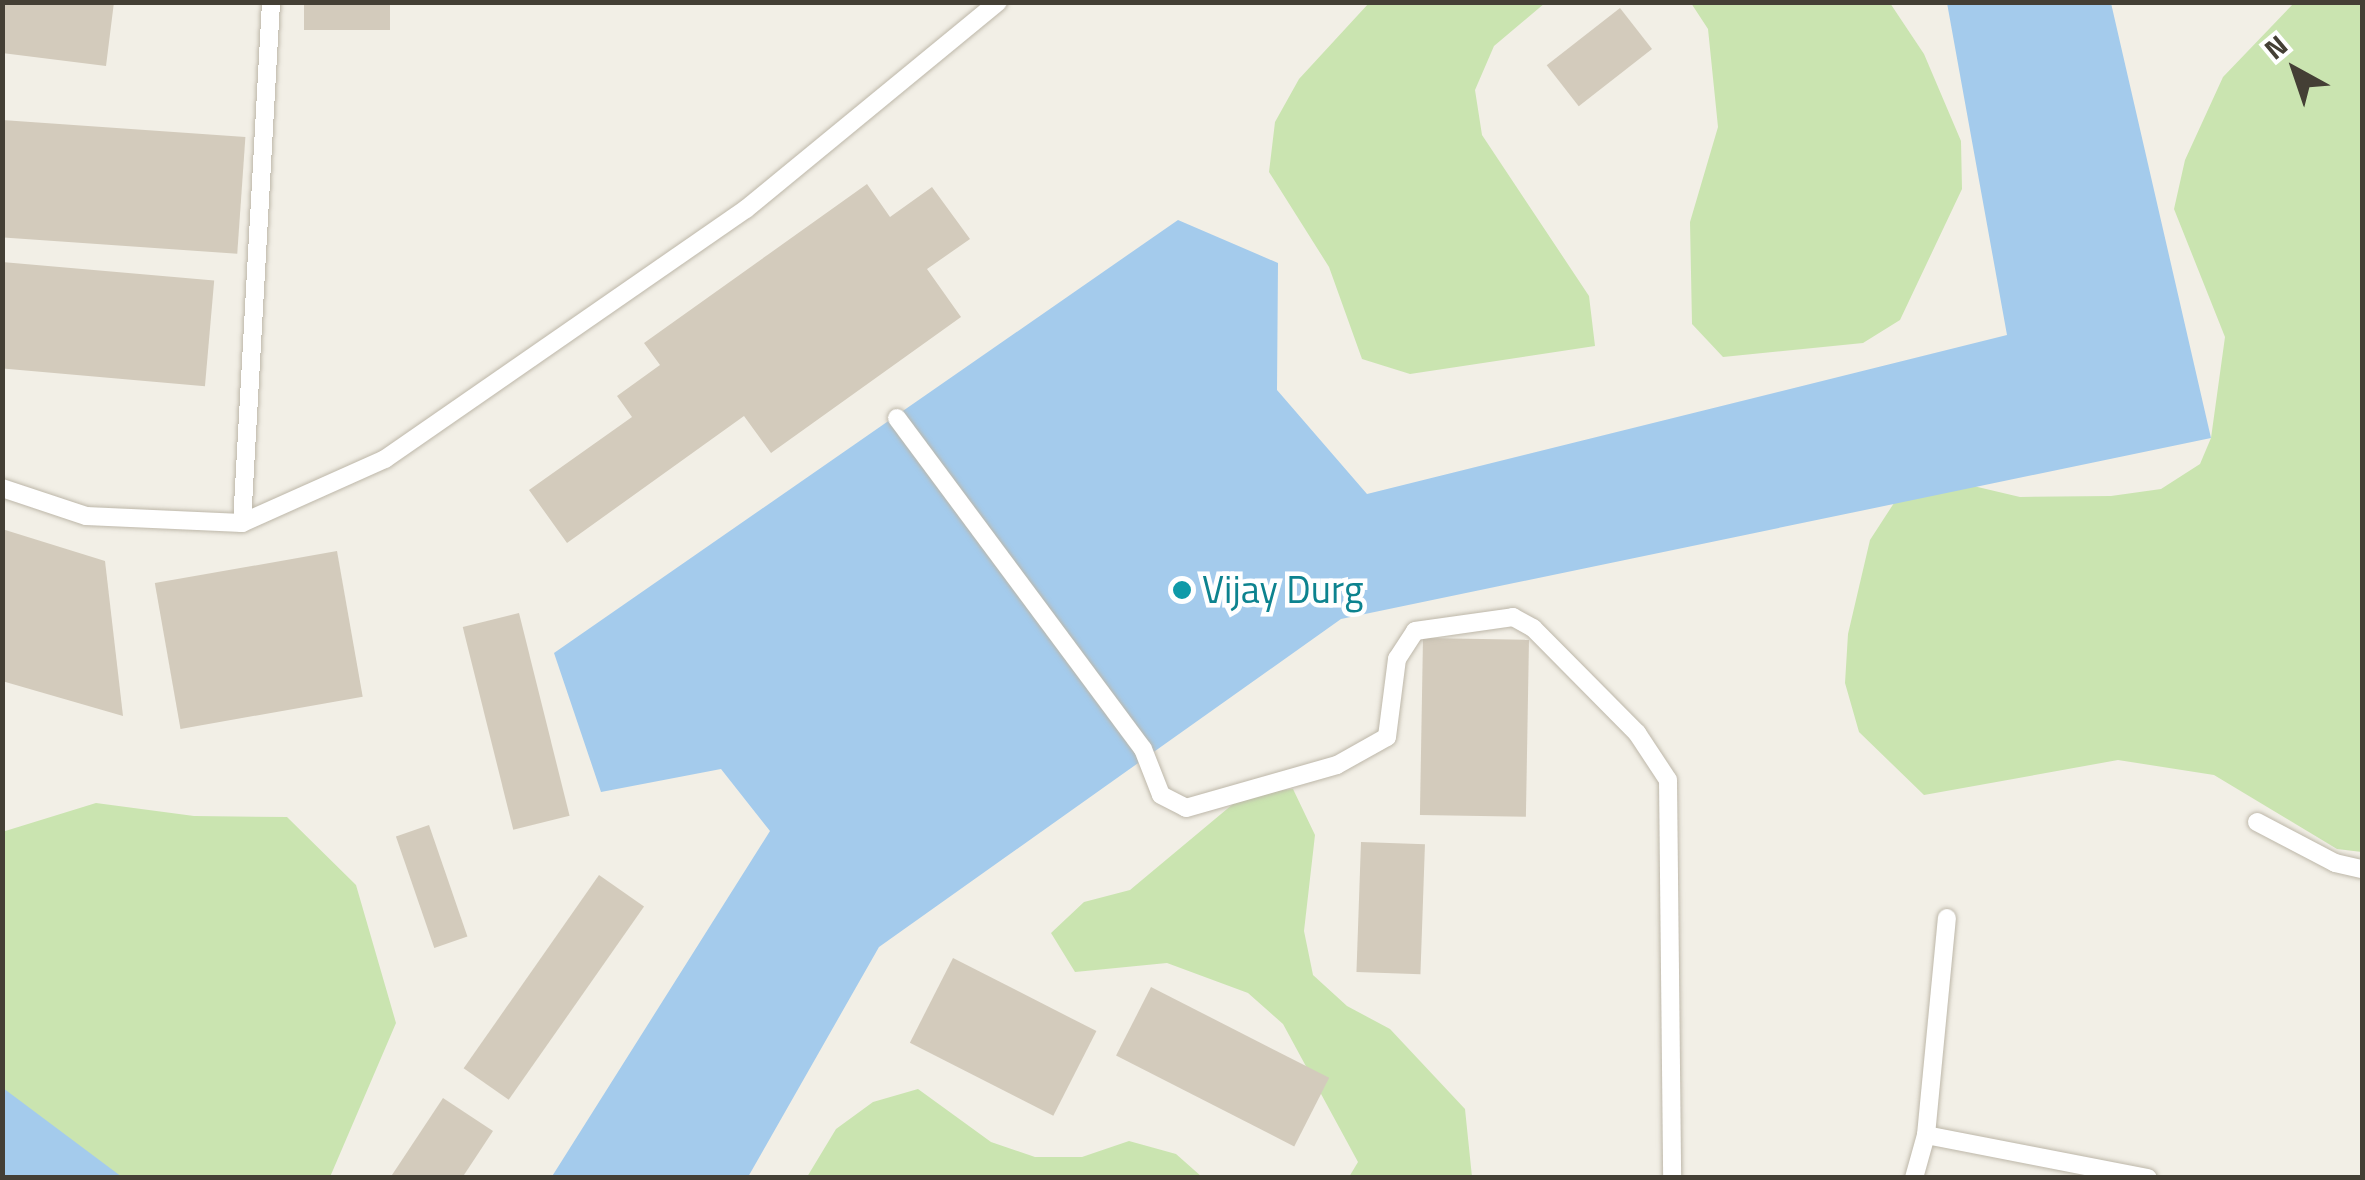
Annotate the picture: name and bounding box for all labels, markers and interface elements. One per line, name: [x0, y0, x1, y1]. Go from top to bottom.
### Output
north arrow: [2245, 20, 2345, 120]
text: N: [2254, 24, 2297, 69]
place label: Vijay Durg: [1202, 567, 1363, 613]
marker: Vijay Durg: [1171, 579, 1193, 601]

